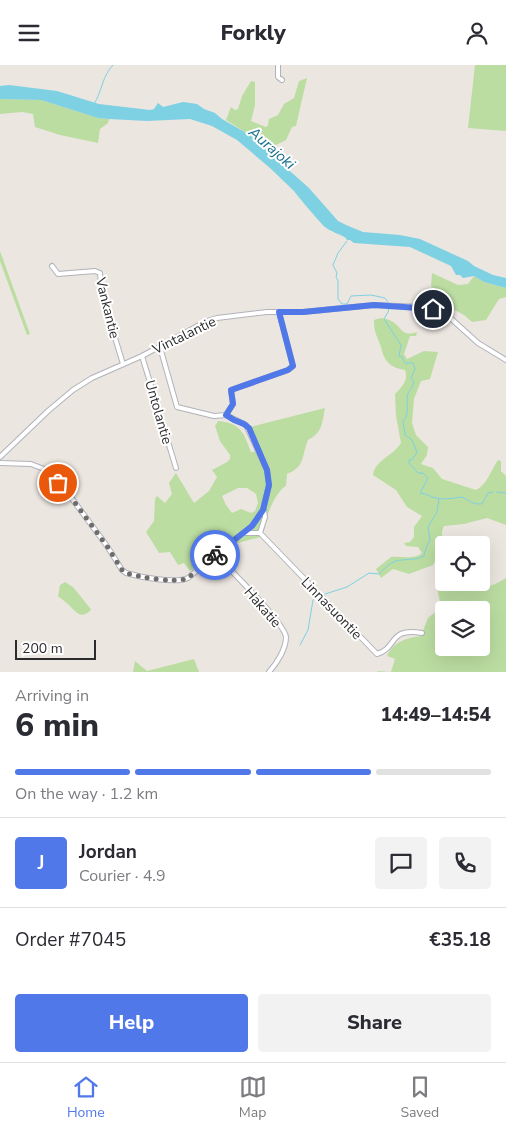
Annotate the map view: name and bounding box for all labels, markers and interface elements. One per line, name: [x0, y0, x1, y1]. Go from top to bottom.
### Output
text: Forkly: [220, 18, 286, 48]
icon: menu: [15, 19, 43, 47]
icon: person: [463, 19, 491, 47]
water label: Aurajoki: [244, 122, 300, 174]
street label: Vankantie: [91, 275, 124, 341]
pin: [412, 288, 454, 330]
icon: home: [419, 295, 447, 323]
street label: Vintalantie: [148, 312, 219, 359]
street label: Untolantie: [140, 378, 177, 446]
pin: [37, 462, 79, 504]
icon: bag: [44, 469, 72, 497]
courier: [190, 530, 240, 580]
map controls: [435, 536, 490, 656]
button: locate: [435, 536, 490, 591]
icon: bike: [201, 541, 229, 569]
street label: Linnasuontie: [297, 573, 366, 644]
street label: Hakatie: [240, 583, 286, 632]
button: layers: [435, 601, 490, 656]
scale bar: [15, 637, 96, 660]
text: 200 m: [22, 639, 63, 658]
text: Arriving in: [15, 685, 89, 707]
text: 14:49–14:54: [380, 702, 491, 728]
text: 6 min: [15, 704, 99, 747]
text: On the way · 1.2 km: [15, 783, 158, 805]
button: chat: [375, 837, 427, 889]
button: phone: [439, 837, 491, 889]
text: Jordan: [79, 839, 137, 865]
text: J: [38, 850, 44, 876]
text: Courier · 4.9: [79, 865, 165, 887]
text: Order #7045: [15, 927, 126, 953]
text: €35.18: [429, 927, 491, 953]
button: Help: [15, 994, 248, 1052]
button: Share: [258, 994, 491, 1052]
tab: Home: [67, 1073, 105, 1122]
tab: Map: [239, 1073, 267, 1122]
tab: Saved: [400, 1073, 439, 1122]

